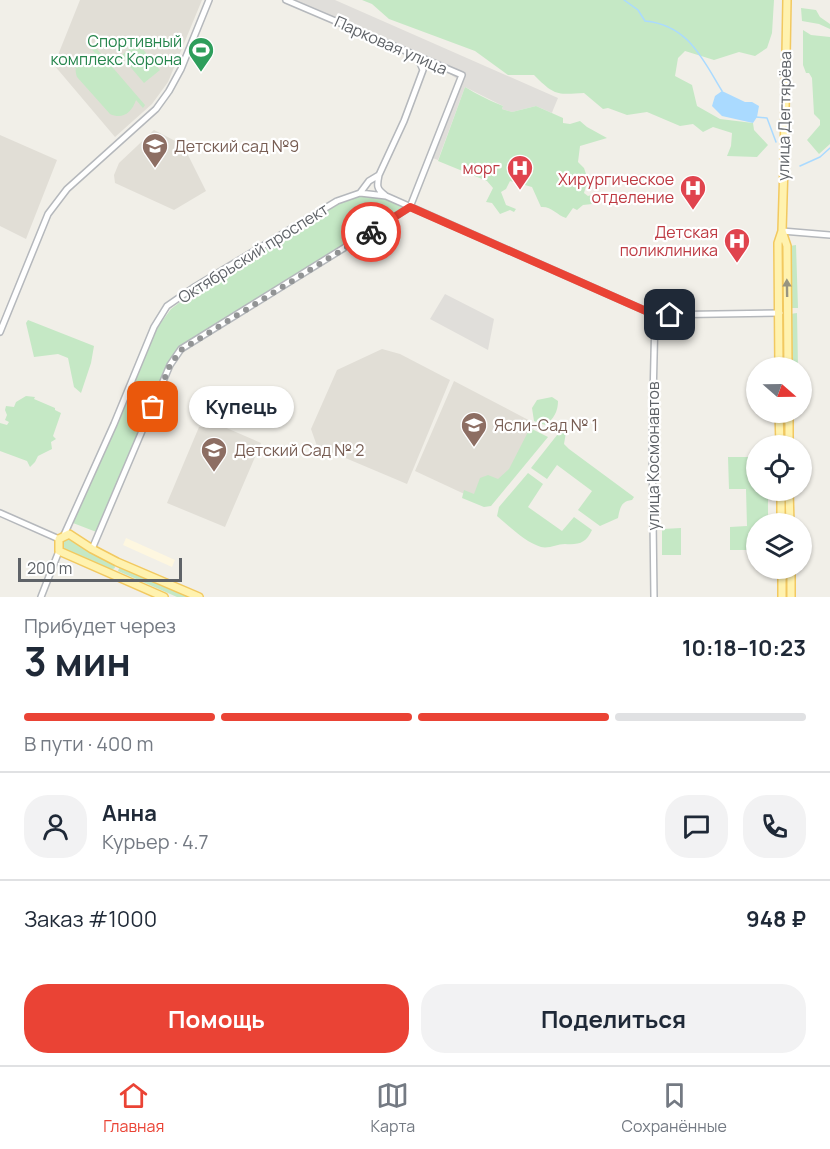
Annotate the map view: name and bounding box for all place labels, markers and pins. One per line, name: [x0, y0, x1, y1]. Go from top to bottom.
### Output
place label: Спортивный комплекс Корона: [51, 30, 182, 70]
sports icon: Спортивный комплекс Корона: [186, 35, 216, 73]
school or university icon: Детский сад №9: [140, 131, 170, 169]
place label: Детский сад №9: [174, 135, 299, 157]
hospital icon: морг: [505, 153, 535, 191]
place label: морг: [463, 157, 501, 179]
place label: Хирургическое отделение: [558, 168, 674, 208]
hospital icon: Хирургическое отделение: [678, 173, 708, 211]
place label: Детская поликлиника: [620, 221, 718, 261]
hospital icon: Детская поликлиника: [722, 226, 752, 264]
pin: [644, 289, 695, 340]
pin: [127, 381, 178, 432]
callout: Купець: [189, 386, 294, 428]
school or university icon: Ясли-Сад № 1: [459, 410, 489, 448]
place label: Ясли-Сад № 1: [494, 414, 598, 436]
school or university icon: Детский Сад № 2: [199, 435, 229, 473]
place label: Детский Сад № 2: [234, 439, 364, 461]

